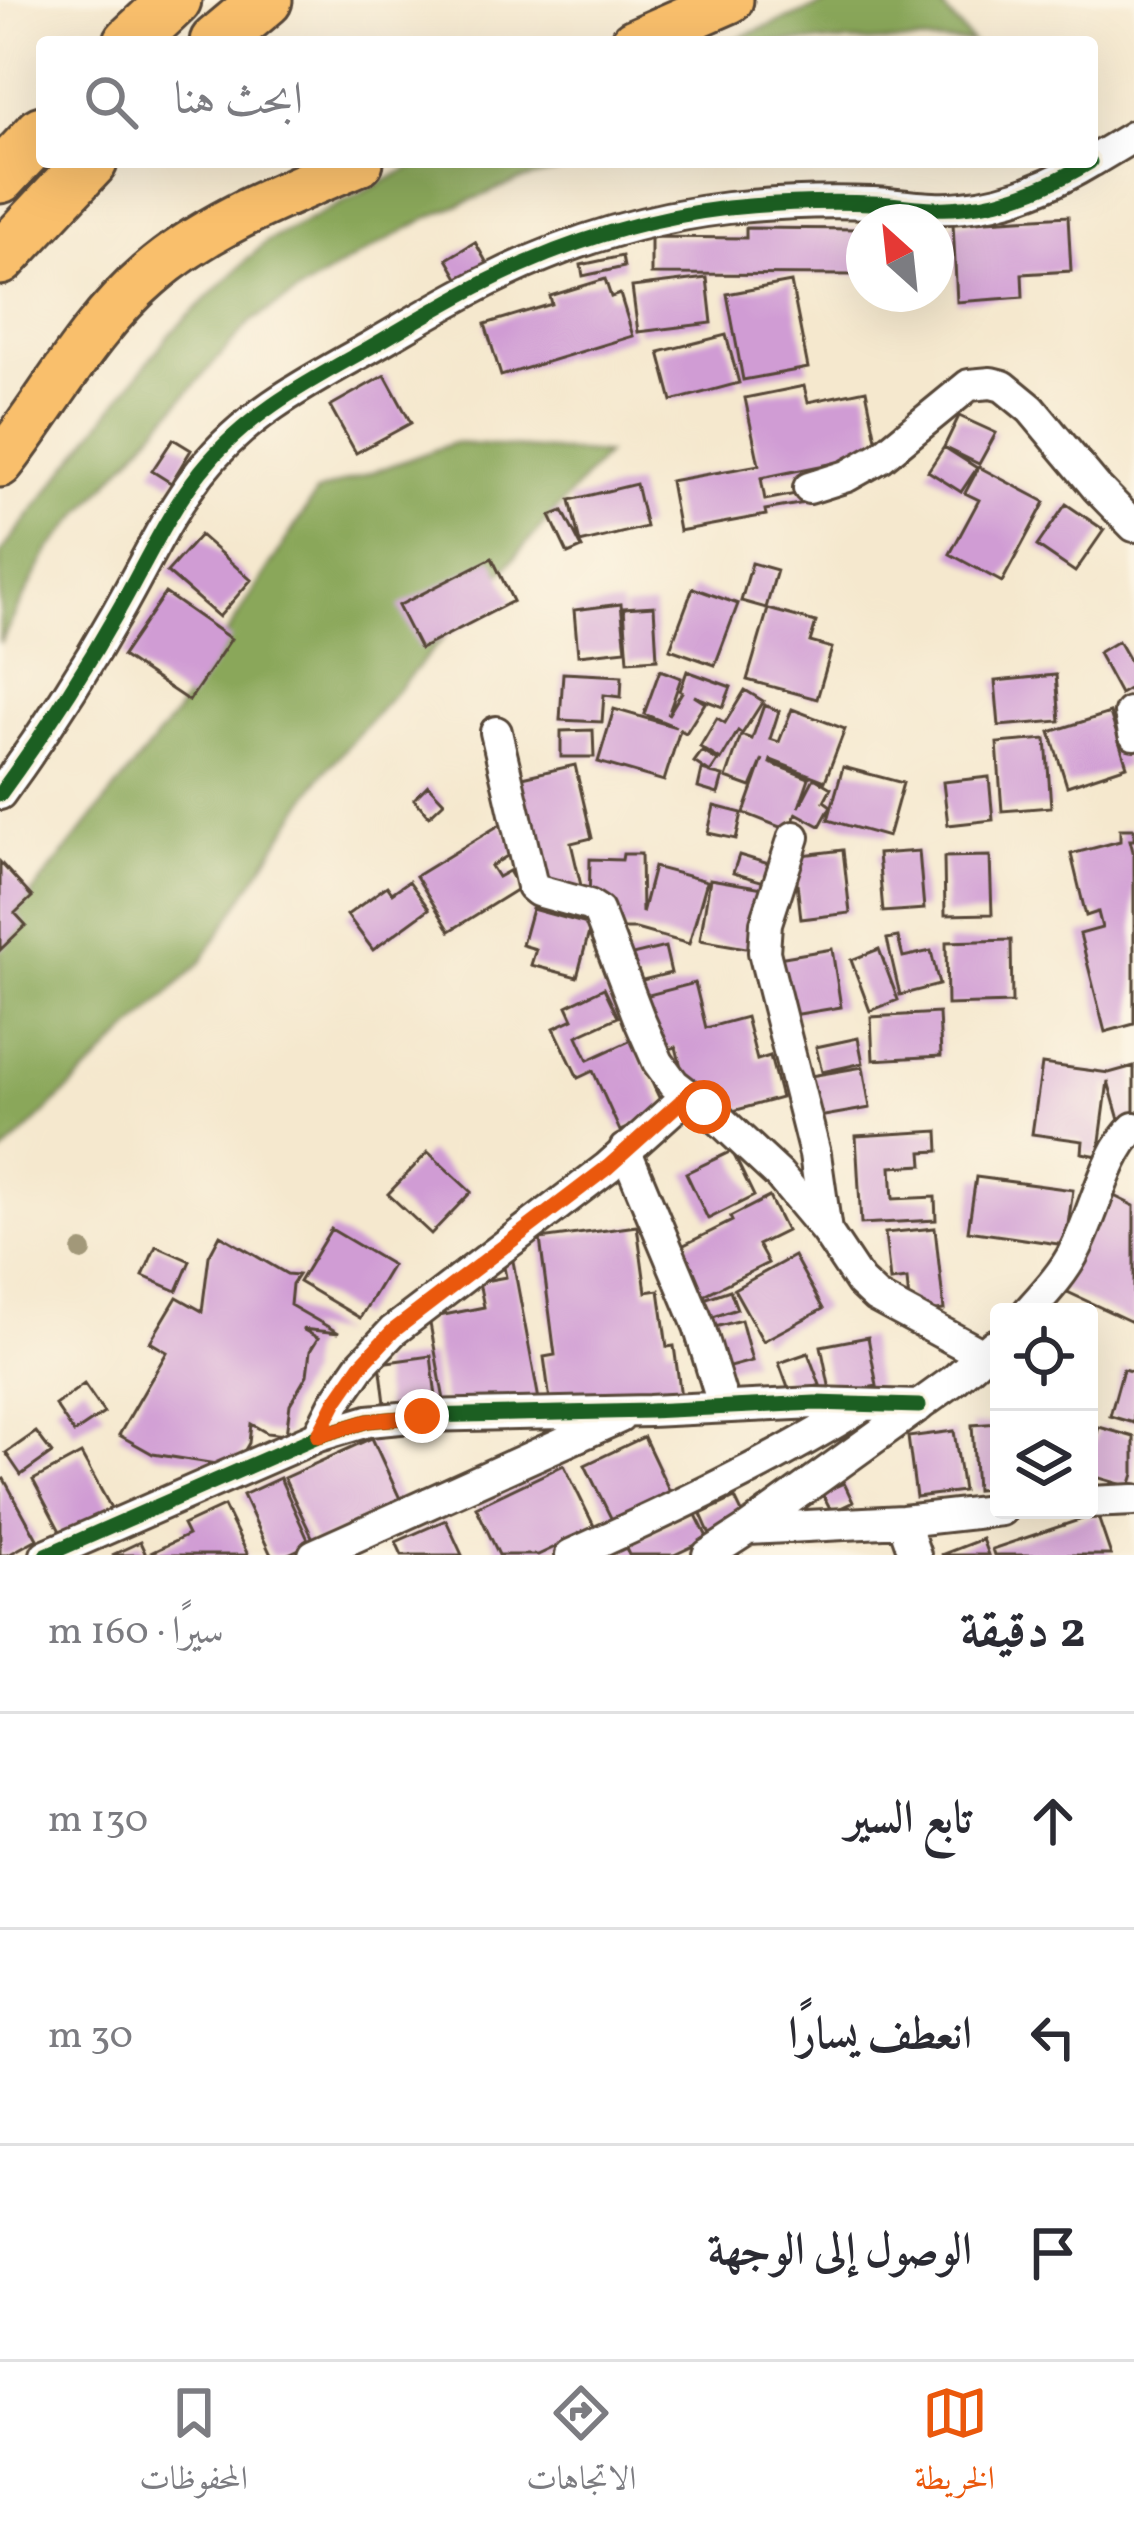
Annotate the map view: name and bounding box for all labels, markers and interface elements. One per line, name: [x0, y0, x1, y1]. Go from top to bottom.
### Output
search box: [36, 36, 1098, 168]
icon: search: [78, 69, 144, 135]
text: ابحث هنا: [174, 70, 303, 133]
north arrow: [846, 204, 954, 312]
route start: [677, 1080, 731, 1134]
map controls: [990, 1303, 1098, 1519]
button: locate: [990, 1303, 1098, 1411]
route end: [395, 1389, 449, 1443]
button: layers: [990, 1411, 1098, 1519]
text: 2 دقيقة: [960, 1597, 1086, 1668]
text: سيرًا · 160 m: [48, 1606, 224, 1660]
icon: ahead: [1020, 1788, 1086, 1854]
text: تابع السير: [846, 1789, 972, 1852]
text: 130 m: [48, 1794, 148, 1848]
icon: left: [1020, 2004, 1086, 2070]
text: انعطف يسارًا: [788, 2005, 972, 2068]
text: 30 m: [48, 2010, 133, 2064]
icon: arrive: [1020, 2220, 1086, 2286]
text: الوصول إلى الوجهة: [707, 2221, 972, 2284]
tab: المحفوظات: [139, 2380, 248, 2510]
tab: الاتجاهات: [526, 2380, 636, 2510]
tab: الخريطة: [915, 2380, 995, 2510]

